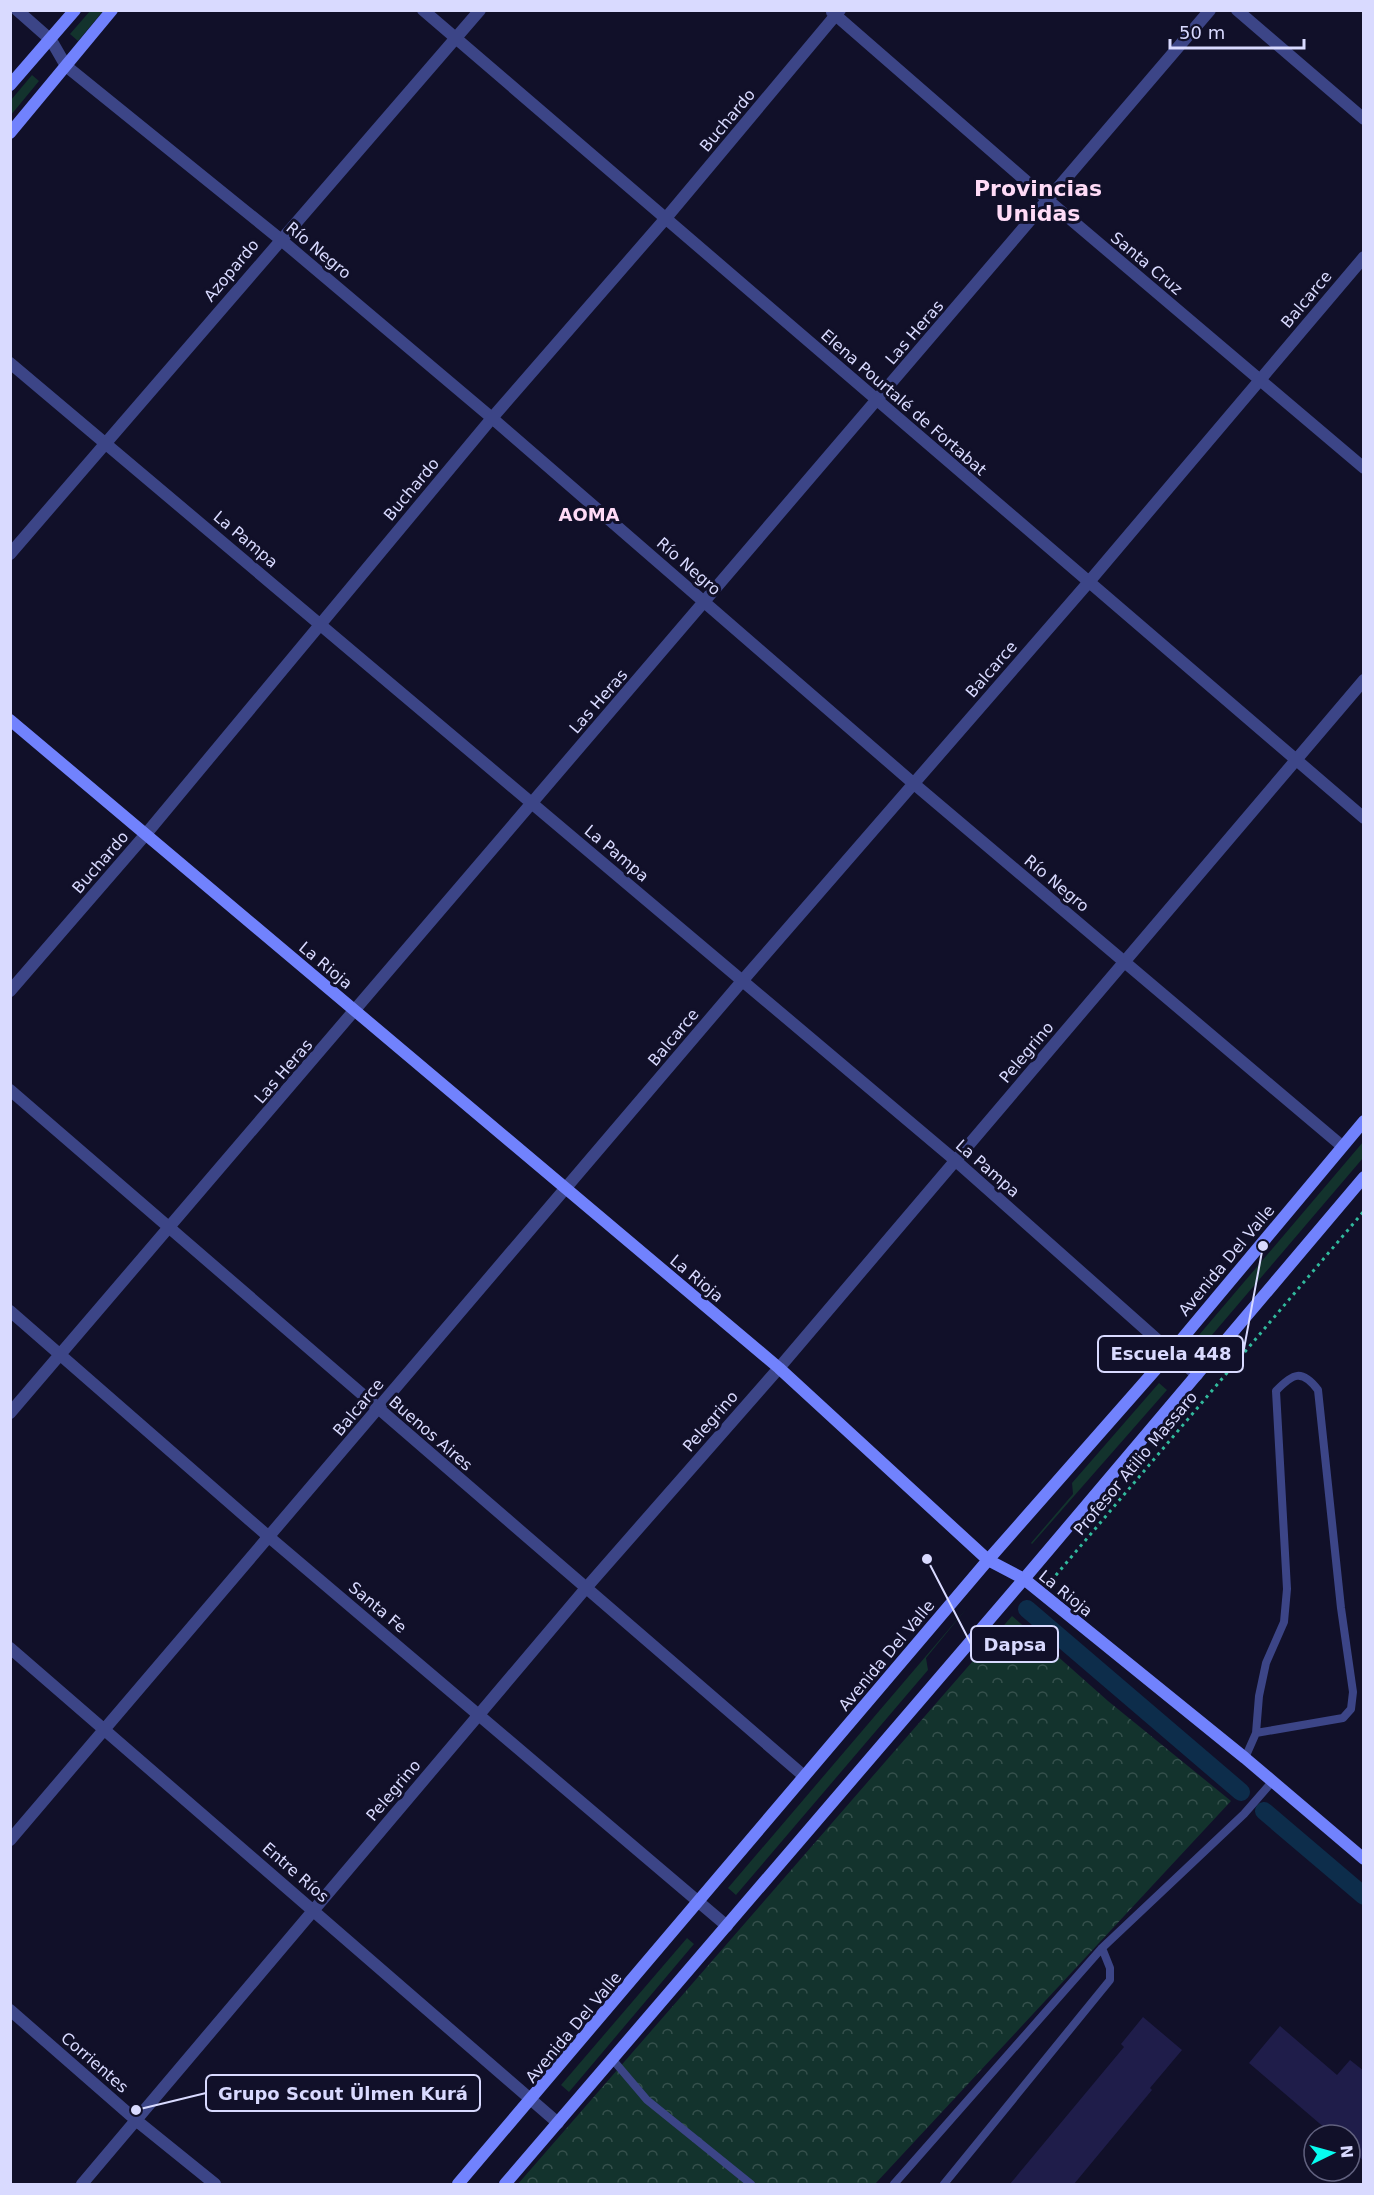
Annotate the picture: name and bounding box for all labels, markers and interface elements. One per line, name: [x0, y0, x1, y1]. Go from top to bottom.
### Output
scale bar: [1170, 12, 1304, 50]
text: 50 m: [1179, 22, 1225, 43]
street label: Buchardo: [696, 85, 759, 156]
district label: Provincias Unidas: [974, 176, 1102, 226]
street label: Río Negro: [283, 218, 355, 283]
street label: Santa Cruz: [1107, 228, 1186, 299]
street label: Azopardo: [200, 235, 263, 305]
street label: Balcarce: [1277, 267, 1336, 332]
street label: Las Heras: [881, 296, 947, 368]
street label: Elena Pourtalé de Fortabat: [817, 325, 990, 479]
street label: Buchardo: [380, 454, 443, 525]
district label: AOMA: [558, 504, 620, 525]
street label: La Pampa: [210, 507, 282, 572]
street label: Río Negro: [653, 533, 724, 599]
street label: Balcarce: [962, 637, 1021, 701]
street label: Las Heras: [565, 665, 631, 737]
street label: La Pampa: [581, 821, 653, 886]
street label: Buchardo: [68, 827, 133, 897]
street label: Río Negro: [1021, 851, 1093, 916]
street label: La Rioja: [295, 938, 356, 993]
street label: Balcarce: [644, 1005, 703, 1070]
street label: Pelegrino: [995, 1018, 1058, 1087]
street label: Las Heras: [250, 1035, 316, 1107]
street label: La Pampa: [952, 1136, 1023, 1201]
street label: Avenida Del Valle: [1174, 1201, 1278, 1320]
street label: La Rioja: [666, 1251, 727, 1306]
callout: Escuela 448: [1098, 1336, 1243, 1372]
text: Escuela 448: [1111, 1343, 1231, 1364]
street label: Balcarce: [329, 1375, 388, 1440]
street label: Pelegrino: [679, 1387, 742, 1456]
street label: Profesor Atilio Massaro: [1070, 1388, 1201, 1539]
street label: Buenos Aires: [385, 1392, 476, 1475]
street label: La Rioja: [1035, 1566, 1096, 1621]
street label: Santa Fe: [345, 1578, 410, 1637]
street label: Avenida Del Valle: [834, 1596, 938, 1715]
callout: Dapsa: [971, 1626, 1058, 1662]
text: Dapsa: [984, 1634, 1046, 1655]
street label: Pelegrino: [362, 1756, 425, 1825]
street label: Entre Ríos: [259, 1839, 333, 1906]
street label: Avenida Del Valle: [521, 1968, 625, 2087]
street label: Corrientes: [57, 2028, 132, 2097]
callout: Grupo Scout Ülmen Kurá: [206, 2075, 480, 2111]
text: Grupo Scout Ülmen Kurá: [218, 2083, 468, 2104]
north arrow: [1302, 2123, 1362, 2183]
text: N: [1336, 2144, 1356, 2159]

